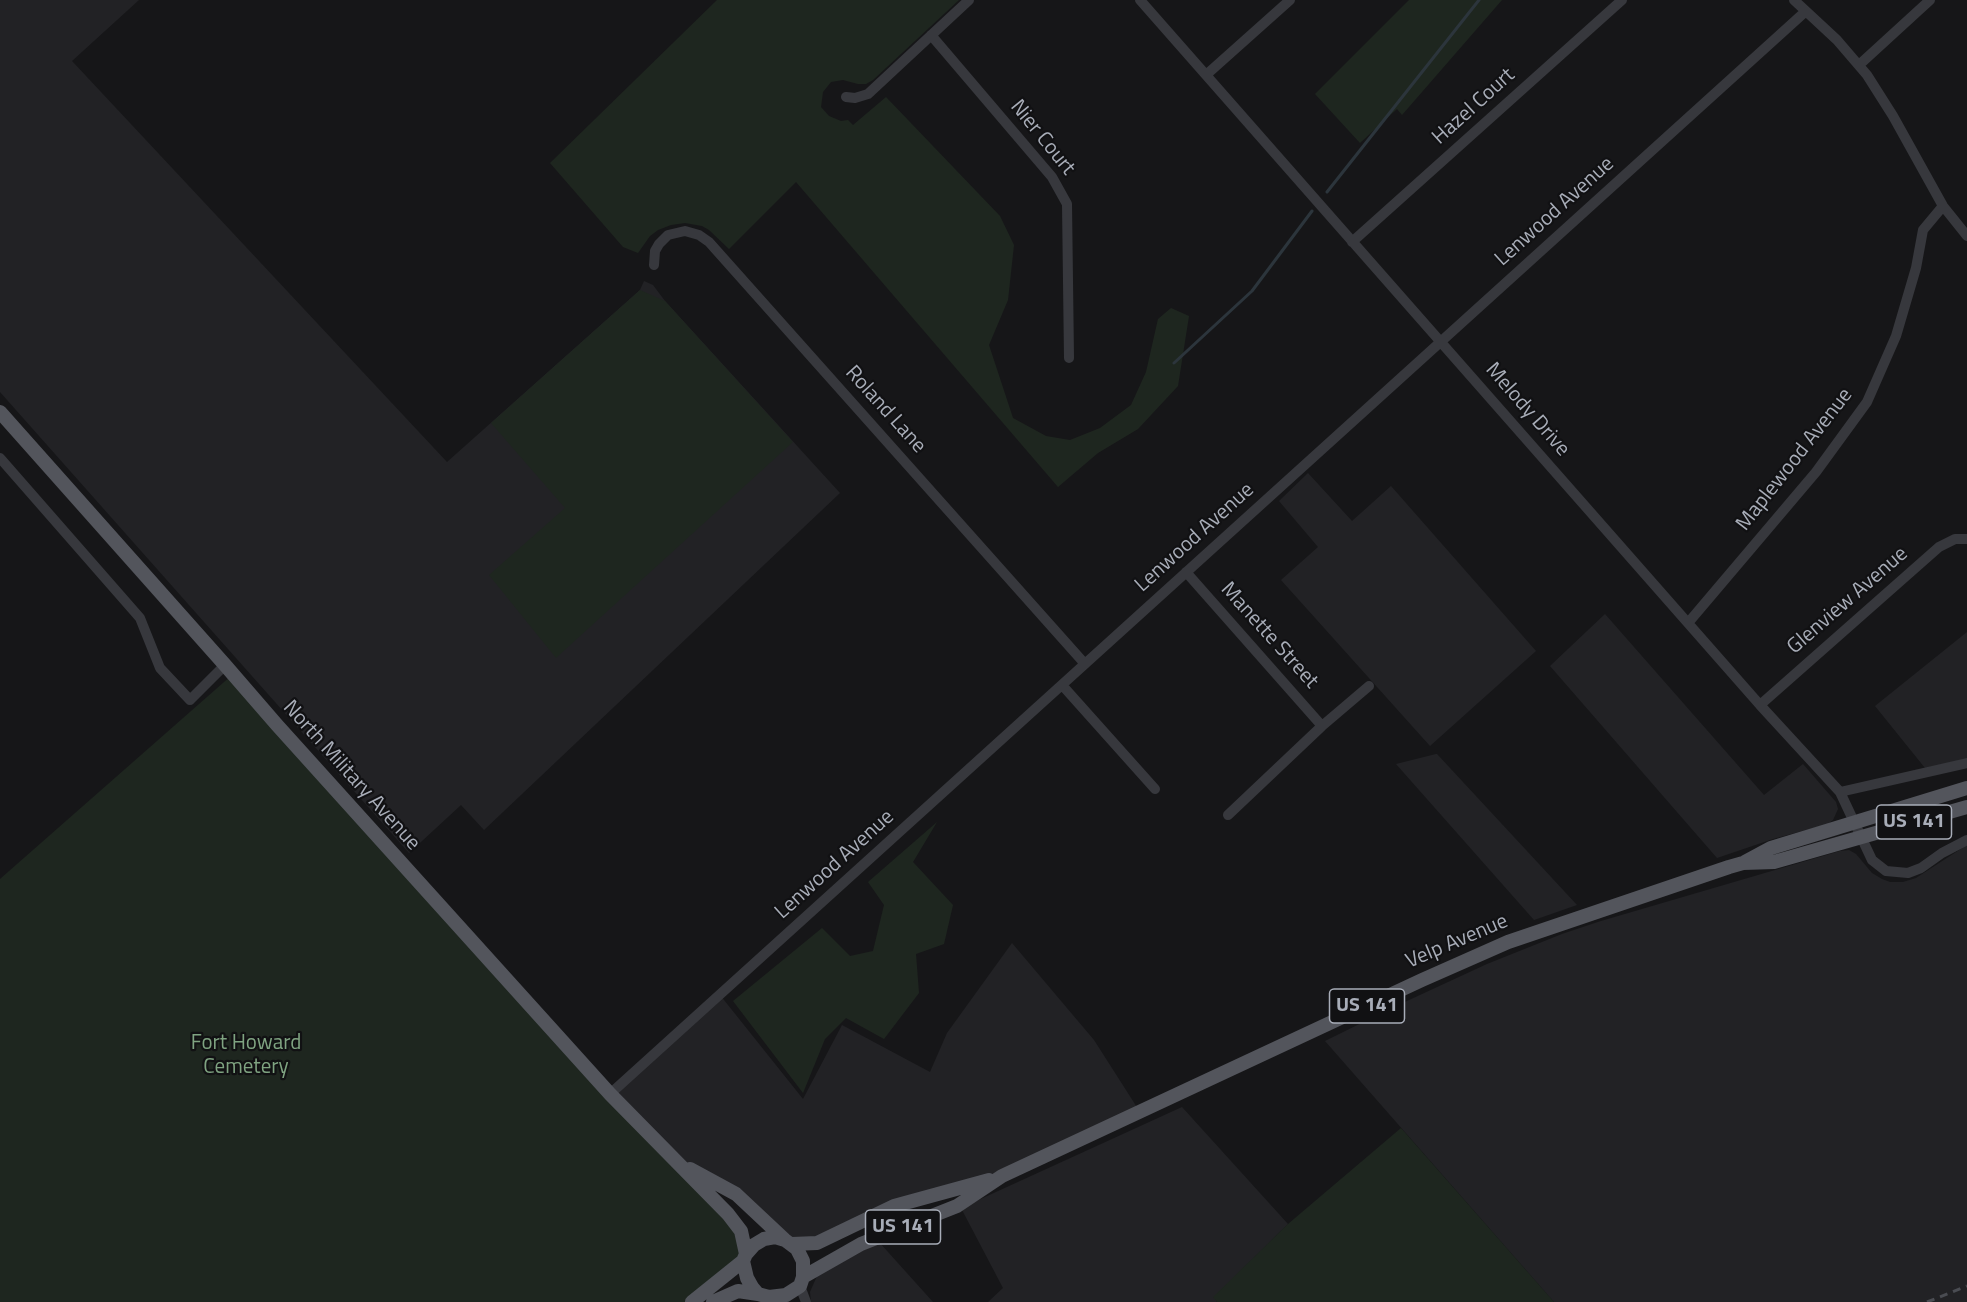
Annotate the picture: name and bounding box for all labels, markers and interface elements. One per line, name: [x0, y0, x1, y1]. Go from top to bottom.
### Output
street label: Hazel Court: [1428, 63, 1520, 151]
street label: Nier Court: [1004, 95, 1080, 181]
street label: Lenwood Avenue: [1490, 152, 1620, 272]
street label: Melody Drive: [1479, 358, 1575, 462]
street label: Roland Lane: [839, 361, 931, 459]
street label: Maplewood Avenue: [1731, 384, 1859, 536]
street label: Lenwood Avenue: [1130, 478, 1260, 598]
street label: Glenview Avenue: [1783, 542, 1913, 660]
street label: Manette Street: [1215, 578, 1323, 694]
street label: North Military Avenue: [277, 696, 425, 856]
street label: Lenwood Avenue: [770, 805, 900, 925]
road number: US 141: [1876, 805, 1952, 839]
street label: Velp Avenue: [1402, 909, 1512, 975]
road number: US 141: [1330, 989, 1404, 1023]
park label: Fort Howard Cemetery: [191, 1031, 301, 1081]
road number: US 141: [866, 1210, 940, 1244]

